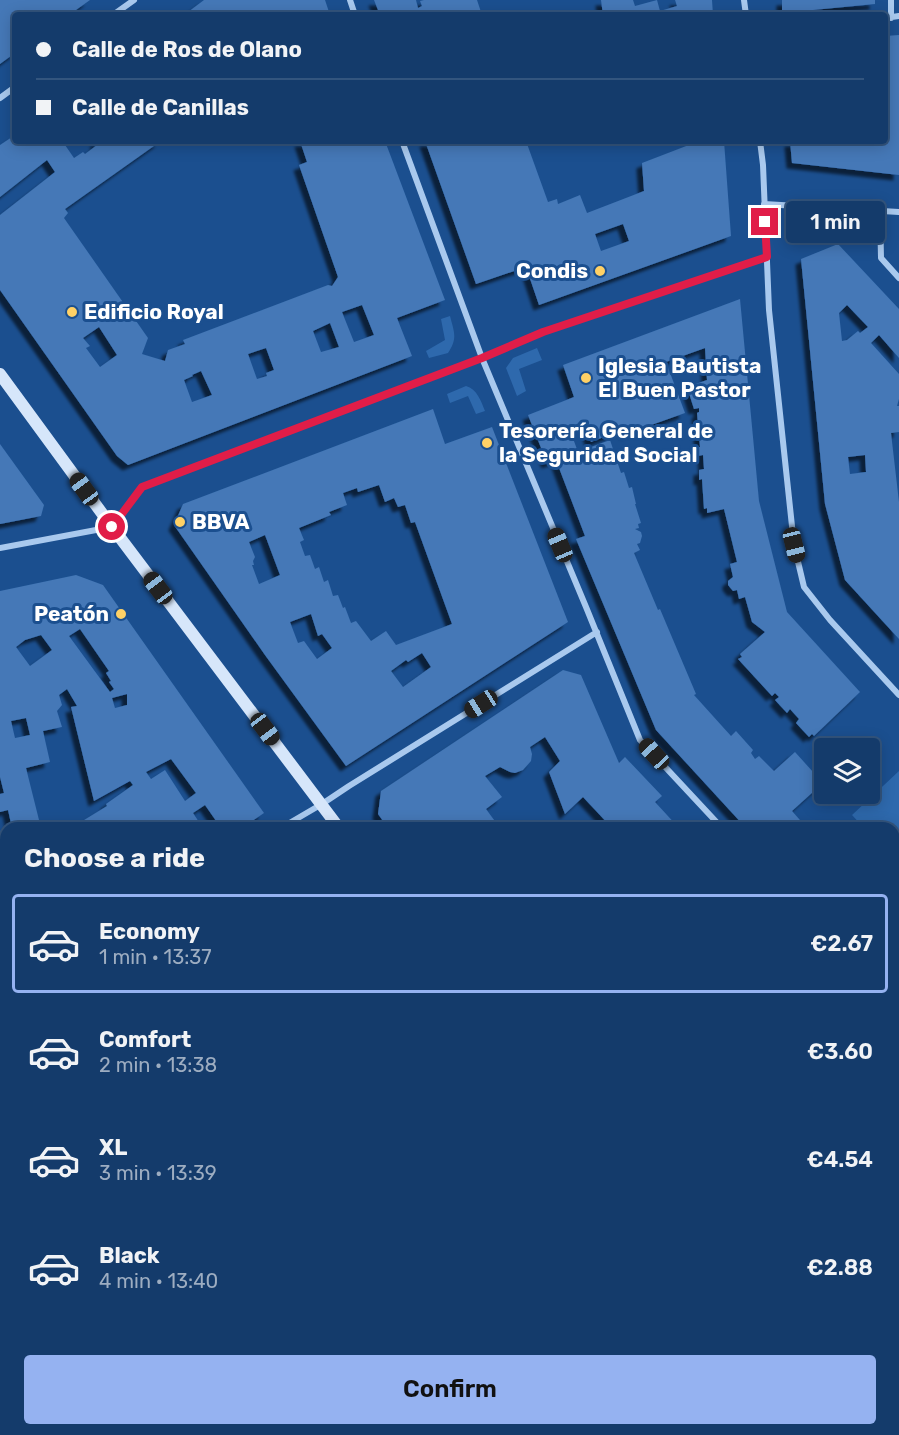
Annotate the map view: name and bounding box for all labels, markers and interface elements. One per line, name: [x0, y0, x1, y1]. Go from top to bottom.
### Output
text: Calle de Ros de Olano: [72, 36, 302, 63]
text: Calle de Canillas: [72, 94, 249, 121]
callout: 1 min: [786, 201, 885, 243]
route end: [751, 208, 778, 235]
text: 1 min: [810, 210, 861, 234]
place label: Condis: [516, 258, 588, 283]
marker: Condis: [593, 264, 607, 278]
place label: Edificio Royal: [84, 299, 224, 324]
marker: Edificio Royal: [65, 305, 79, 319]
place label: Iglesia Bautista El Buen Pastor: [598, 353, 761, 402]
marker: Iglesia Bautista El Buen Pastor: [579, 371, 593, 385]
place label: Tesorería General de la Seguridad Social: [499, 418, 713, 467]
marker: Tesorería General de la Seguridad Social: [480, 436, 494, 450]
car: [66, 469, 102, 509]
place label: BBVA: [192, 509, 250, 534]
route start: [98, 513, 125, 540]
marker: BBVA: [173, 515, 187, 529]
car: [545, 525, 575, 565]
car: [781, 525, 807, 565]
car: [140, 568, 176, 608]
place label: Peatón: [34, 601, 109, 626]
marker: Peatón: [114, 607, 128, 621]
car: [461, 687, 501, 721]
car: [247, 709, 283, 749]
car: [635, 735, 673, 773]
map controls: [814, 738, 880, 804]
button: layers: [814, 738, 880, 804]
text: Choose a ride: [24, 842, 205, 874]
icon: car: [27, 917, 81, 971]
text: Economy: [99, 918, 200, 945]
text: €2.67: [811, 930, 873, 957]
text: 1 min · 13:37: [99, 945, 212, 969]
icon: car: [27, 1025, 81, 1079]
text: Comfort: [99, 1026, 191, 1053]
text: €3.60: [807, 1038, 873, 1065]
text: 2 min · 13:38: [99, 1053, 217, 1077]
icon: car: [27, 1133, 81, 1187]
text: XL: [99, 1134, 127, 1161]
text: €4.54: [807, 1146, 873, 1173]
text: 3 min · 13:39: [99, 1161, 217, 1185]
icon: car: [27, 1241, 81, 1295]
text: Black: [99, 1242, 160, 1269]
text: €2.88: [807, 1254, 873, 1281]
text: 4 min · 13:40: [99, 1269, 218, 1293]
button: Confirm: [24, 1355, 876, 1424]

